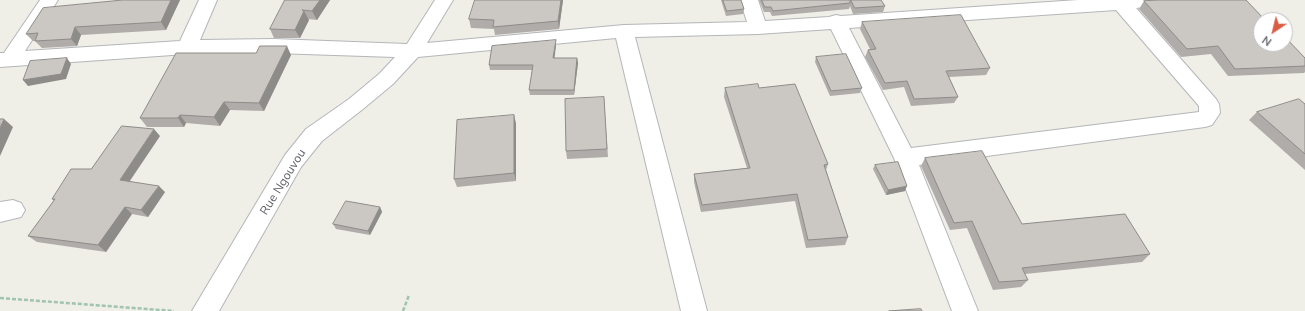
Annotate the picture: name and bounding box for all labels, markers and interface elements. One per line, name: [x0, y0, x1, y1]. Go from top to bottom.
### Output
north arrow: [1253, 12, 1293, 52]
text: N: [1259, 33, 1274, 49]
street label: Rue Ngouvou: [257, 146, 309, 218]

